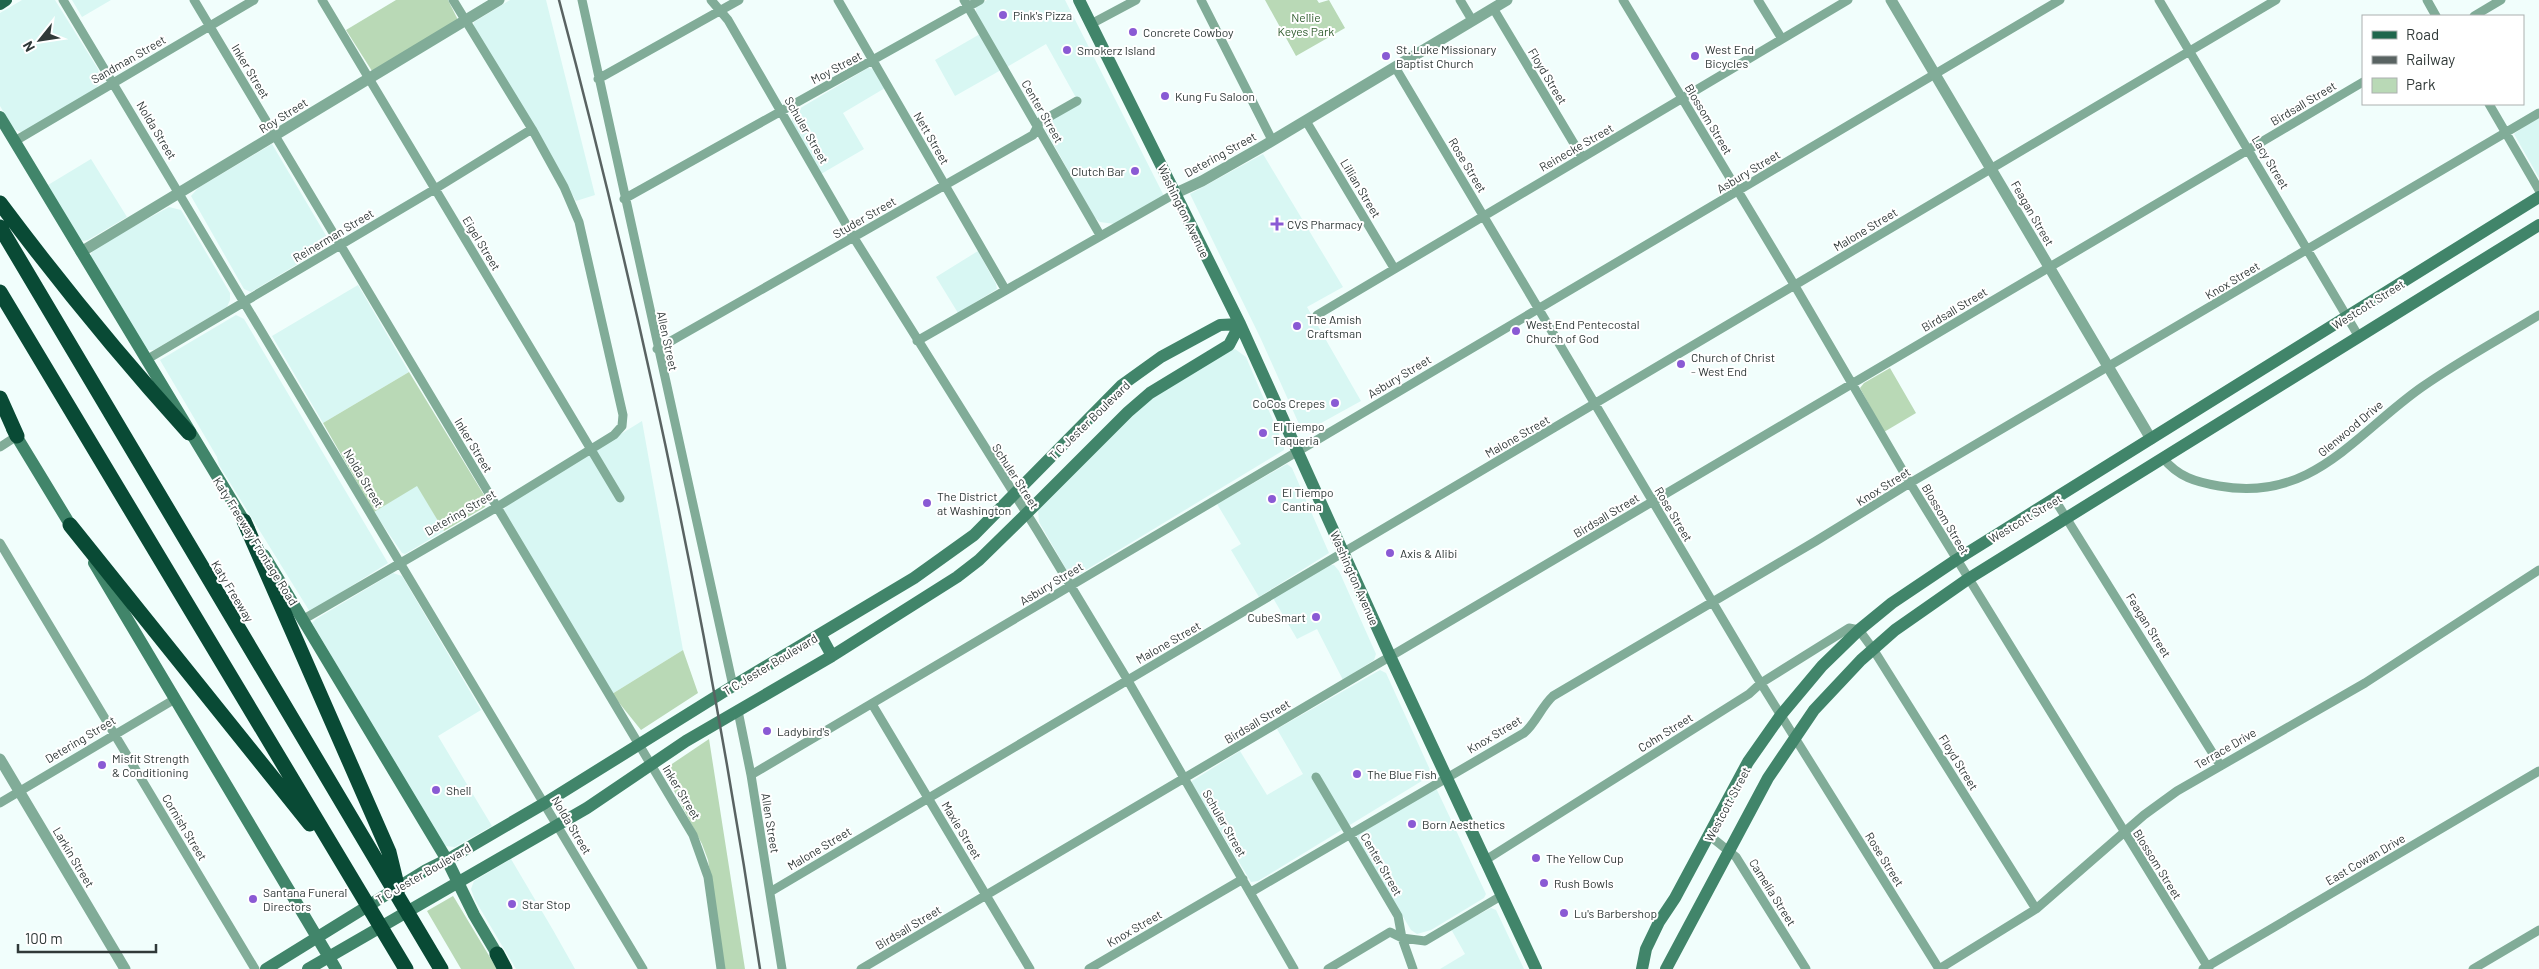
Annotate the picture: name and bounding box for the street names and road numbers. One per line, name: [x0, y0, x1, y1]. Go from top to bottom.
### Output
street label: Sandman Street: [88, 32, 168, 86]
street label: Inker Street: [229, 41, 273, 101]
street label: Floyd Street: [1526, 45, 1570, 107]
street label: Moy Street: [808, 48, 864, 86]
street label: Center Street: [1019, 77, 1067, 145]
street label: Birdsall Street: [2268, 78, 2338, 128]
street label: Blossom Street: [1682, 81, 1736, 157]
street label: Schuler Street: [782, 94, 832, 166]
street label: Roy Street: [256, 95, 310, 135]
street label: Nolda Street: [134, 98, 180, 162]
street label: Nett Street: [911, 109, 953, 167]
street label: Reinecke Street: [1537, 120, 1615, 174]
street label: Detering Street: [1182, 129, 1258, 179]
street label: Lacy Street: [2250, 133, 2292, 191]
street label: Rose Street: [1446, 135, 1490, 195]
street label: Asbury Street: [1714, 147, 1782, 195]
street label: Lillian Street: [1338, 156, 1384, 220]
street label: Washington Avenue: [1155, 162, 1213, 260]
street label: Feagan Street: [2009, 178, 2057, 248]
street label: Studer Street: [830, 193, 898, 241]
street label: Malone Street: [1831, 204, 1899, 254]
street label: Reinerman Street: [290, 205, 376, 265]
street label: Eigel Street: [460, 213, 504, 273]
street label: Knox Street: [2202, 258, 2262, 302]
street label: Westcott Street: [2329, 276, 2407, 332]
street label: Birdsall Street: [1919, 284, 1989, 334]
street label: Allen Street: [655, 310, 681, 372]
street label: Asbury Street: [1365, 352, 1433, 400]
street label: T C Jester Boulevard: [1046, 378, 1132, 462]
street label: Glenwood Drive: [2315, 397, 2385, 459]
street label: Malone Street: [1482, 412, 1552, 460]
street label: Inker Street: [452, 415, 496, 475]
street label: Schuler Street: [990, 441, 1042, 511]
street label: Nolda Street: [341, 446, 387, 510]
street label: Knox Street: [1853, 464, 1913, 508]
street label: Katy Freeway Frontage Road: [211, 474, 301, 608]
street label: Blossom Street: [1919, 481, 1973, 557]
street label: Rose Street: [1652, 484, 1696, 544]
street label: Detering Street: [422, 486, 498, 538]
street label: Birdsall Street: [1571, 490, 1641, 540]
street label: Westcott Street: [1986, 491, 2064, 545]
street label: Washington Avenue: [1328, 529, 1382, 627]
street label: Katy Freeway: [209, 558, 257, 624]
street label: Asbury Street: [1017, 559, 1085, 607]
street label: Feagan Street: [2124, 590, 2174, 660]
street label: Malone Street: [1133, 618, 1203, 666]
street label: T C Jester Boulevard: [720, 630, 820, 698]
street label: Birdsall Street: [1222, 696, 1292, 746]
street label: Cohn Street: [1635, 710, 1695, 754]
street label: Detering Street: [42, 712, 118, 766]
street label: Knox Street: [1464, 712, 1524, 756]
street label: Terrace Drive: [2192, 725, 2258, 771]
street label: Floyd Street: [1936, 732, 1982, 792]
street label: Inker Street: [660, 762, 704, 822]
street label: Westcott Street: [1701, 764, 1753, 844]
street label: Schuler Street: [1200, 787, 1250, 859]
street label: Cornish Street: [160, 791, 210, 863]
street label: Allen Street: [759, 792, 783, 854]
street label: Nolda Street: [549, 793, 595, 857]
street label: Maxie Street: [939, 799, 985, 861]
street label: Malone Street: [785, 823, 853, 873]
street label: Larkin Street: [50, 824, 98, 890]
street label: Blossom Street: [2131, 826, 2185, 902]
street label: Rose Street: [1863, 829, 1907, 889]
street label: Center Street: [1358, 830, 1406, 898]
street label: East Cowan Drive: [2323, 831, 2407, 887]
street label: T C Jester Boulevard: [373, 840, 473, 906]
street label: Camelia Street: [1747, 856, 1799, 928]
street label: Birdsall Street: [873, 902, 943, 952]
street label: Knox Street: [1104, 907, 1164, 949]

